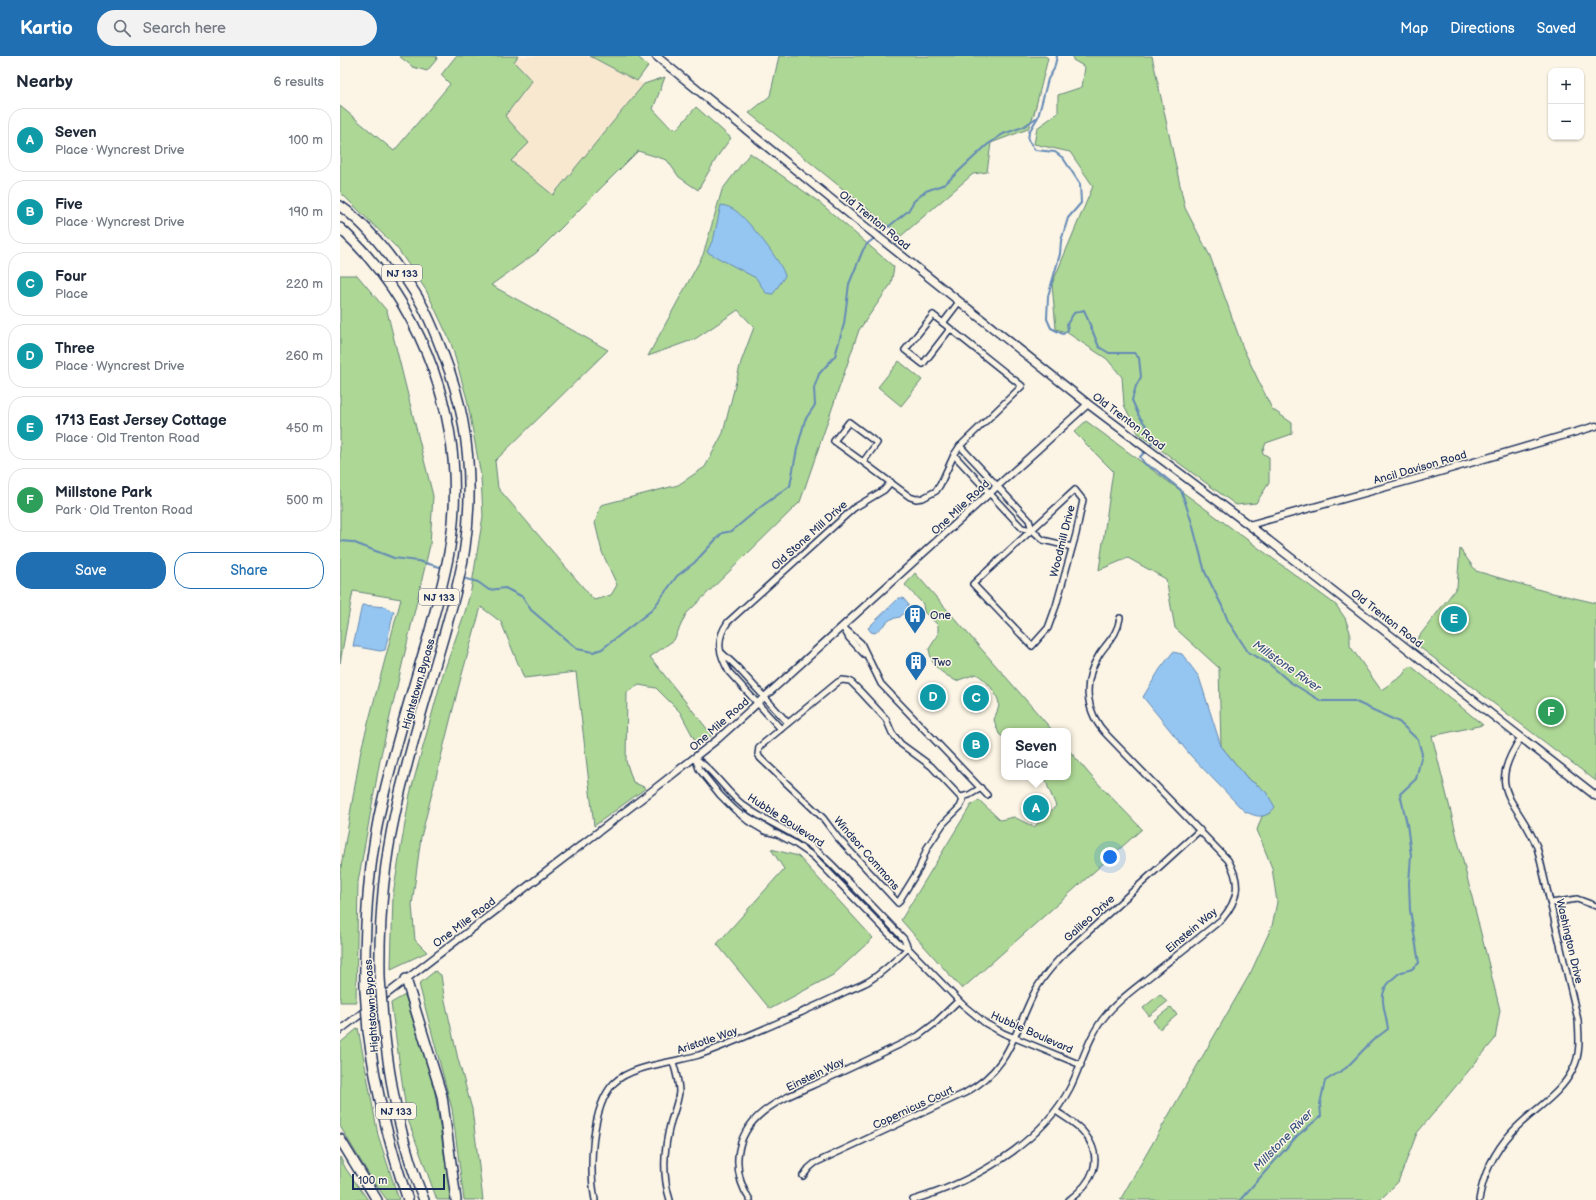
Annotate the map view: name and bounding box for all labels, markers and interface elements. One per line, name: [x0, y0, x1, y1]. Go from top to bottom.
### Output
search box: [97, 10, 377, 46]
text: Kartio: [20, 17, 73, 40]
icon: search: [111, 17, 133, 39]
text: Search here: [143, 19, 226, 38]
text: Map: [1400, 20, 1428, 37]
text: Directions: [1450, 20, 1515, 37]
text: Saved: [1537, 20, 1576, 37]
map controls: [1548, 68, 1584, 140]
button: +: [1548, 68, 1584, 104]
text: Nearby: [16, 72, 73, 92]
text: 6 results: [274, 74, 324, 90]
button: −: [1548, 104, 1584, 140]
text: Seven: [55, 123, 97, 142]
text: A: [26, 132, 34, 148]
text: 100 m: [288, 132, 323, 148]
text: Place · Wyncrest Drive: [55, 142, 184, 158]
street label: Old Trenton Road: [837, 188, 913, 253]
text: Five: [55, 195, 83, 214]
text: B: [25, 204, 35, 220]
text: 190 m: [289, 204, 323, 220]
text: Place · Wyncrest Drive: [55, 214, 184, 230]
road number: NJ 133: [382, 265, 422, 281]
text: Four: [55, 267, 87, 286]
text: C: [25, 276, 35, 292]
text: 220 m: [286, 276, 323, 292]
text: Place: [55, 286, 88, 302]
text: Three: [55, 339, 95, 358]
text: D: [25, 348, 35, 364]
text: 260 m: [285, 348, 323, 364]
text: Place · Wyncrest Drive: [55, 358, 184, 374]
street label: Old Trenton Road: [1090, 390, 1167, 453]
text: 1713 East Jersey Cottage: [55, 411, 227, 430]
text: E: [26, 420, 34, 436]
text: 450 m: [286, 420, 323, 436]
text: Place · Old Trenton Road: [55, 430, 200, 446]
street label: Ancil Davison Road: [1372, 448, 1468, 487]
street label: One Mile Road: [929, 477, 992, 538]
text: Millstone Park: [55, 483, 152, 502]
text: F: [26, 492, 34, 508]
text: 500 m: [286, 492, 323, 508]
street label: Old Stone Mill Drive: [769, 498, 850, 573]
text: Park · Old Trenton Road: [55, 502, 193, 518]
street label: Woodmill Drive: [1047, 503, 1078, 578]
button: Save: [16, 552, 166, 589]
button: Share: [174, 552, 324, 589]
street label: Old Trenton Road: [1348, 586, 1425, 650]
road number: NJ 133: [419, 589, 459, 605]
building icon: One: [902, 602, 928, 635]
pin: E: [1441, 604, 1467, 634]
place label: One: [930, 609, 952, 622]
street label: Hightstown Bypass: [399, 637, 438, 731]
water label: Millstone River: [1250, 637, 1325, 696]
building icon: Two: [903, 649, 929, 682]
place label: Two: [932, 656, 951, 669]
pin: D: [920, 682, 946, 712]
pin: C: [963, 683, 989, 713]
street label: One Mile Road: [687, 695, 752, 754]
pin: F: [1538, 697, 1564, 727]
popup: [1001, 728, 1071, 780]
pin: B: [963, 730, 989, 760]
text: Seven: [1015, 737, 1057, 756]
text: Place: [1015, 756, 1048, 772]
street label: Hubble Boulevard: [745, 791, 826, 850]
pin: A: [1023, 793, 1049, 823]
street label: Windsor Commons: [831, 814, 903, 893]
your location: [1100, 847, 1120, 867]
street label: Galileo Drive: [1061, 892, 1118, 944]
street label: One Mile Road: [431, 895, 498, 950]
street label: Washington Drive: [1553, 897, 1586, 985]
street label: Einstein Way: [1163, 905, 1220, 956]
street label: Hightstown Bypass: [362, 958, 381, 1053]
street label: Hubble Boulevard: [989, 1009, 1075, 1056]
street label: Aristotle Way: [675, 1024, 739, 1057]
street label: Einstein Way: [784, 1055, 846, 1094]
street label: Copernicus Court: [871, 1083, 956, 1132]
road number: NJ 133: [376, 1103, 416, 1119]
water label: Millstone River: [1250, 1105, 1318, 1174]
scale bar: [352, 1172, 445, 1191]
text: 100 m: [358, 1174, 387, 1187]

